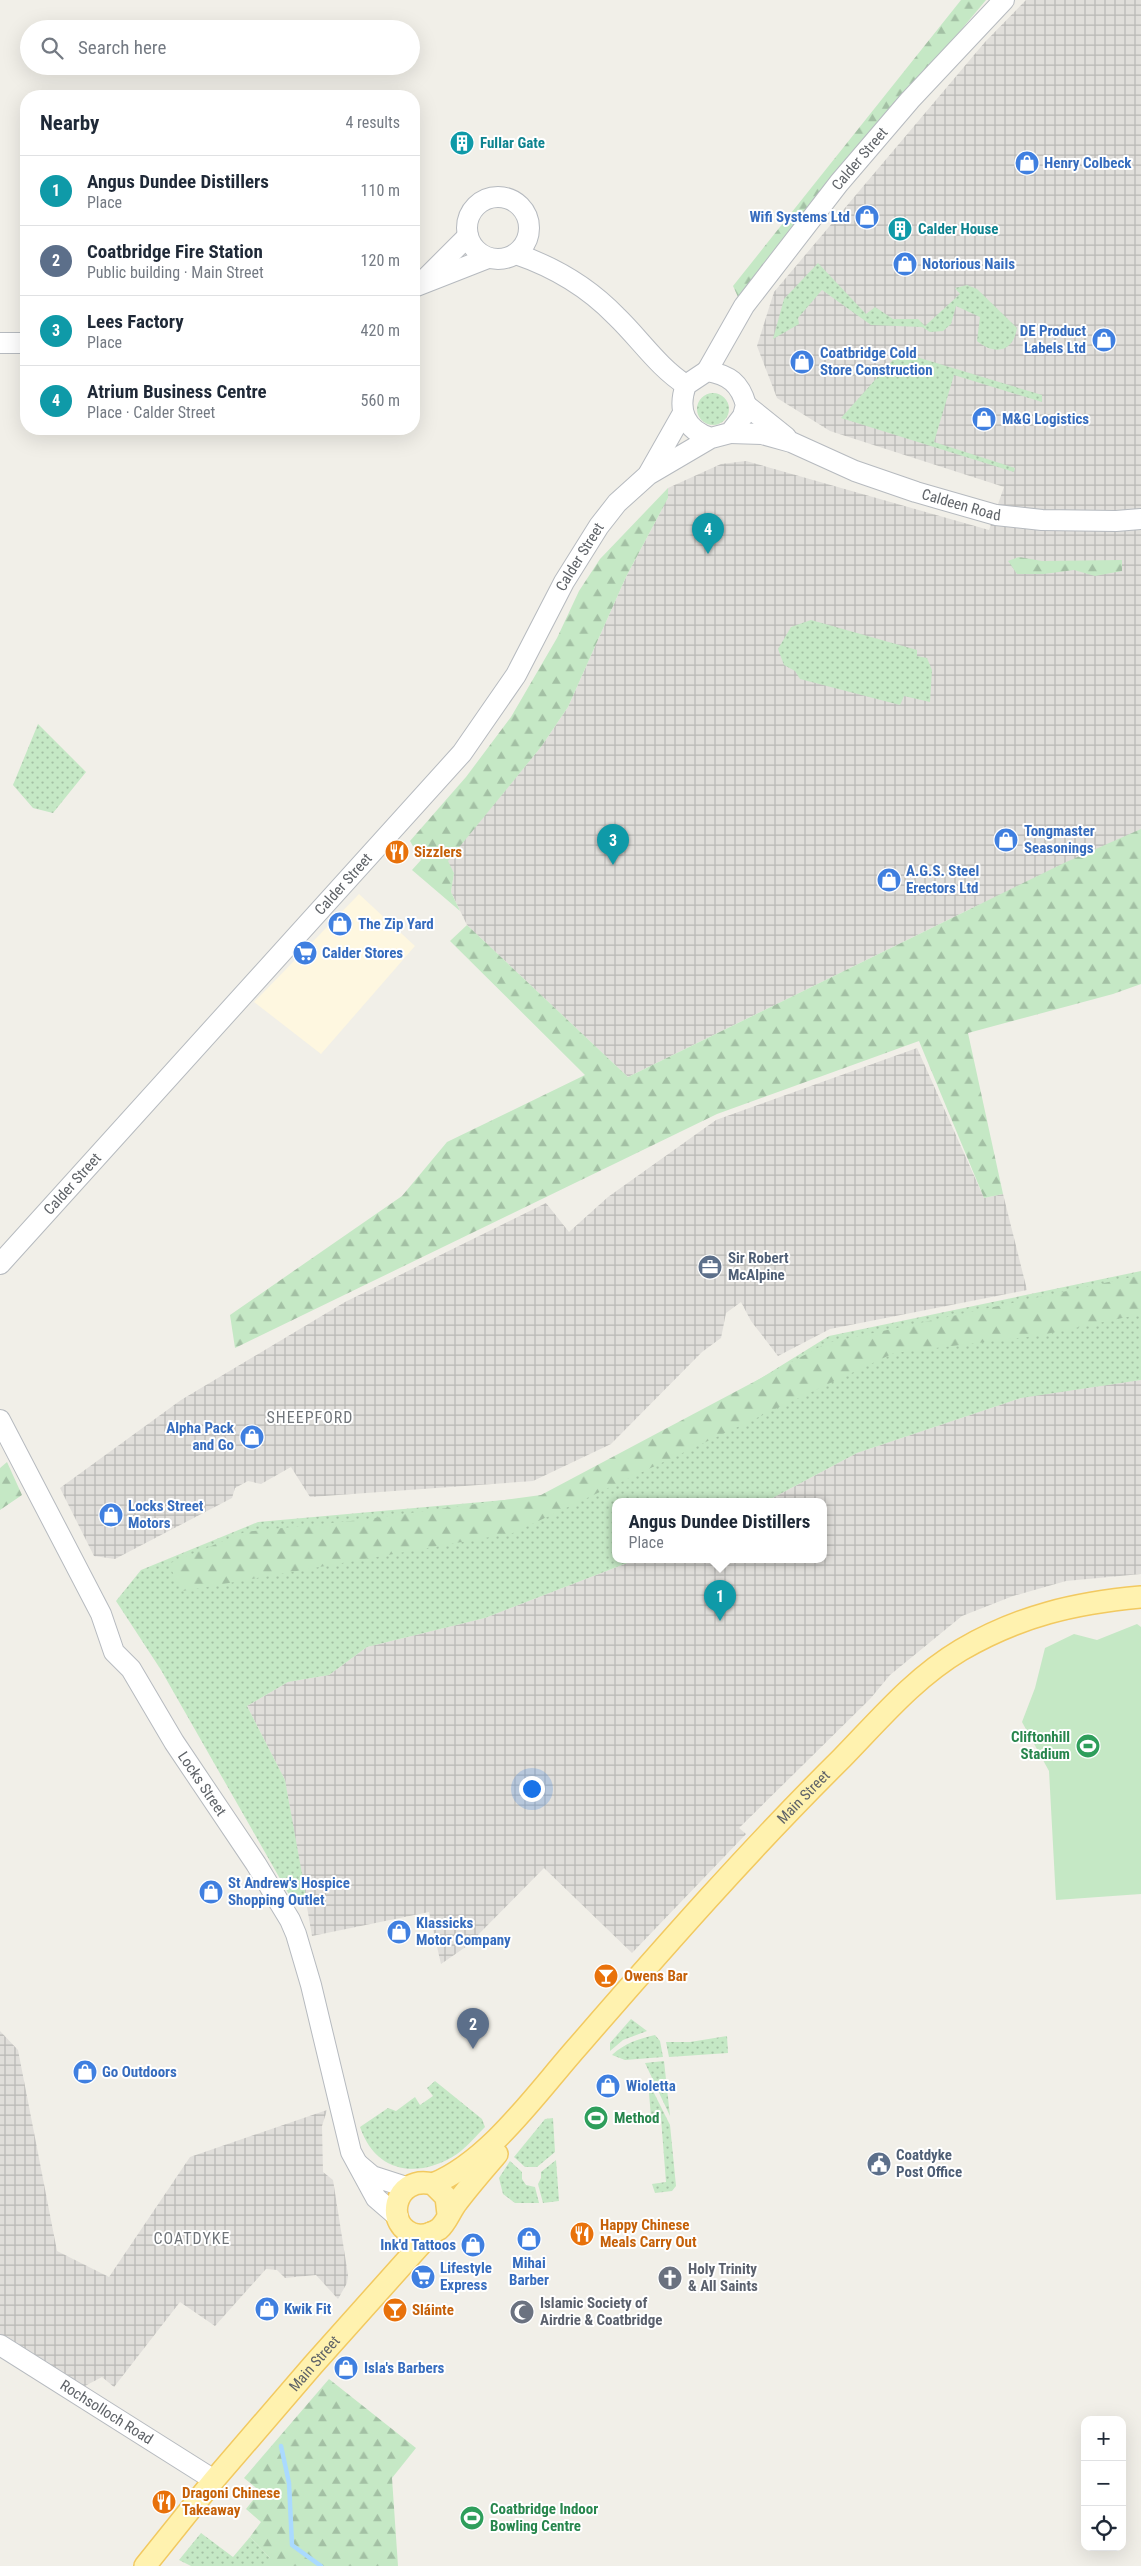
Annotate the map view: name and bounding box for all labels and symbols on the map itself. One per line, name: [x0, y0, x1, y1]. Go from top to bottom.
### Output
street label: Calder Street: [828, 124, 891, 194]
building icon: Fullar Gate: [449, 130, 475, 156]
place label: Fullar Gate: [480, 134, 545, 152]
shop icon: Henry Colbeck: [1014, 150, 1040, 176]
place label: Henry Colbeck: [1044, 154, 1132, 172]
shop icon: Wifi Systems Ltd: [854, 204, 880, 230]
place label: Wifi Systems Ltd: [749, 208, 850, 226]
building icon: Calder House: [887, 216, 913, 242]
place label: Calder House: [918, 220, 998, 238]
shop icon: Notorious Nails: [892, 251, 918, 277]
place label: Notorious Nails: [922, 255, 1015, 273]
place label: DE Product Labels Ltd: [1020, 322, 1086, 357]
shop icon: DE Product Labels Ltd: [1091, 327, 1117, 353]
place label: Coatbridge Cold Store Construction: [820, 344, 933, 379]
shop icon: Coatbridge Cold Store Construction: [789, 349, 815, 375]
shop icon: M&G Logistics: [971, 406, 997, 432]
place label: M&G Logistics: [1002, 410, 1089, 428]
street label: Caldeen Road: [920, 485, 1002, 524]
pin: 4: [692, 513, 724, 554]
street label: Calder Street: [552, 520, 608, 594]
place label: Tongmaster Seasonings: [1024, 822, 1095, 857]
pin: 3: [597, 824, 629, 865]
shop icon: Tongmaster Seasonings: [993, 827, 1019, 853]
restaurant icon: Sizzlers: [384, 839, 410, 865]
place label: Sizzlers: [414, 843, 462, 861]
street label: Calder Street: [311, 850, 376, 919]
place label: A.G.S. Steel Erectors Ltd: [906, 862, 979, 897]
shop icon: A.G.S. Steel Erectors Ltd: [876, 867, 902, 893]
shop icon: The Zip Yard: [327, 911, 353, 937]
place label: The Zip Yard: [358, 915, 434, 933]
supermarket icon: Calder Stores: [292, 940, 318, 966]
place label: Calder Stores: [322, 944, 403, 962]
street label: Calder Street: [40, 1149, 105, 1218]
place label: Sir Robert McAlpine: [728, 1249, 789, 1284]
office icon: Sir Robert McAlpine: [697, 1254, 723, 1280]
district label: SHEEPFORD: [267, 1408, 353, 1427]
place label: Alpha Pack and Go: [166, 1419, 235, 1454]
shop icon: Alpha Pack and Go: [239, 1424, 265, 1450]
place label: Locks Street Motors: [128, 1497, 204, 1532]
shop icon: Locks Street Motors: [98, 1502, 124, 1528]
pin: 1: [704, 1580, 736, 1621]
place label: Cliftonhill Stadium: [1011, 1728, 1070, 1763]
sports icon: Cliftonhill Stadium: [1075, 1733, 1101, 1759]
street label: Locks Street: [174, 1748, 230, 1819]
street label: Main Street: [773, 1766, 834, 1828]
your location: [519, 1776, 545, 1802]
place label: St Andrew's Hospice Shopping Outlet: [228, 1874, 350, 1909]
shop icon: St Andrew's Hospice Shopping Outlet: [198, 1879, 224, 1905]
place label: Klassicks Motor Company: [416, 1914, 511, 1949]
shop icon: Klassicks Motor Company: [386, 1919, 412, 1945]
bar icon: Owens Bar: [593, 1963, 619, 1989]
place label: Owens Bar: [624, 1967, 688, 1985]
pin: 2: [457, 2008, 489, 2049]
shop icon: Go Outdoors: [72, 2059, 98, 2085]
place label: Go Outdoors: [102, 2063, 177, 2081]
shop icon: Wioletta: [595, 2073, 621, 2099]
place label: Wioletta: [626, 2077, 676, 2095]
sports icon: Method: [583, 2105, 609, 2131]
place label: Method: [614, 2109, 659, 2127]
place label: Coatdyke Post Office: [896, 2146, 962, 2181]
public building icon: Coatdyke Post Office: [866, 2151, 892, 2177]
place label: Happy Chinese Meals Carry Out: [600, 2216, 697, 2251]
restaurant icon: Happy Chinese Meals Carry Out: [569, 2221, 595, 2247]
shop icon: Mihai Barber: [516, 2226, 542, 2252]
district label: COATDYKE: [154, 2229, 230, 2248]
shop icon: Ink'd Tattoos: [460, 2232, 486, 2258]
place label: Ink'd Tattoos: [380, 2236, 456, 2254]
place label: Mihai Barber: [509, 2254, 549, 2289]
place label: Lifestyle Express: [440, 2259, 492, 2294]
place label: Holy Trinity & All Saints: [688, 2260, 758, 2295]
supermarket icon: Lifestyle Express: [410, 2264, 436, 2290]
church icon: Holy Trinity & All Saints: [657, 2265, 683, 2291]
place label: Islamic Society of Airdrie & Coatbridge: [540, 2294, 663, 2329]
shop icon: Kwik Fit: [254, 2296, 280, 2322]
bar icon: Sláinte: [382, 2297, 408, 2323]
mosque icon: Islamic Society of Airdrie & Coatbridge: [509, 2299, 535, 2325]
place label: Kwik Fit: [284, 2300, 332, 2318]
place label: Sláinte: [412, 2301, 454, 2319]
street label: Main Street: [285, 2332, 344, 2395]
shop icon: Isla's Barbers: [333, 2355, 359, 2381]
place label: Isla's Barbers: [364, 2359, 445, 2377]
street label: Rochsolloch Road: [57, 2376, 156, 2448]
place label: Dragoni Chinese Takeaway: [182, 2484, 280, 2519]
restaurant icon: Dragoni Chinese Takeaway: [151, 2489, 177, 2515]
place label: Coatbridge Indoor Bowling Centre: [490, 2500, 598, 2535]
sports icon: Coatbridge Indoor Bowling Centre: [459, 2505, 485, 2531]

